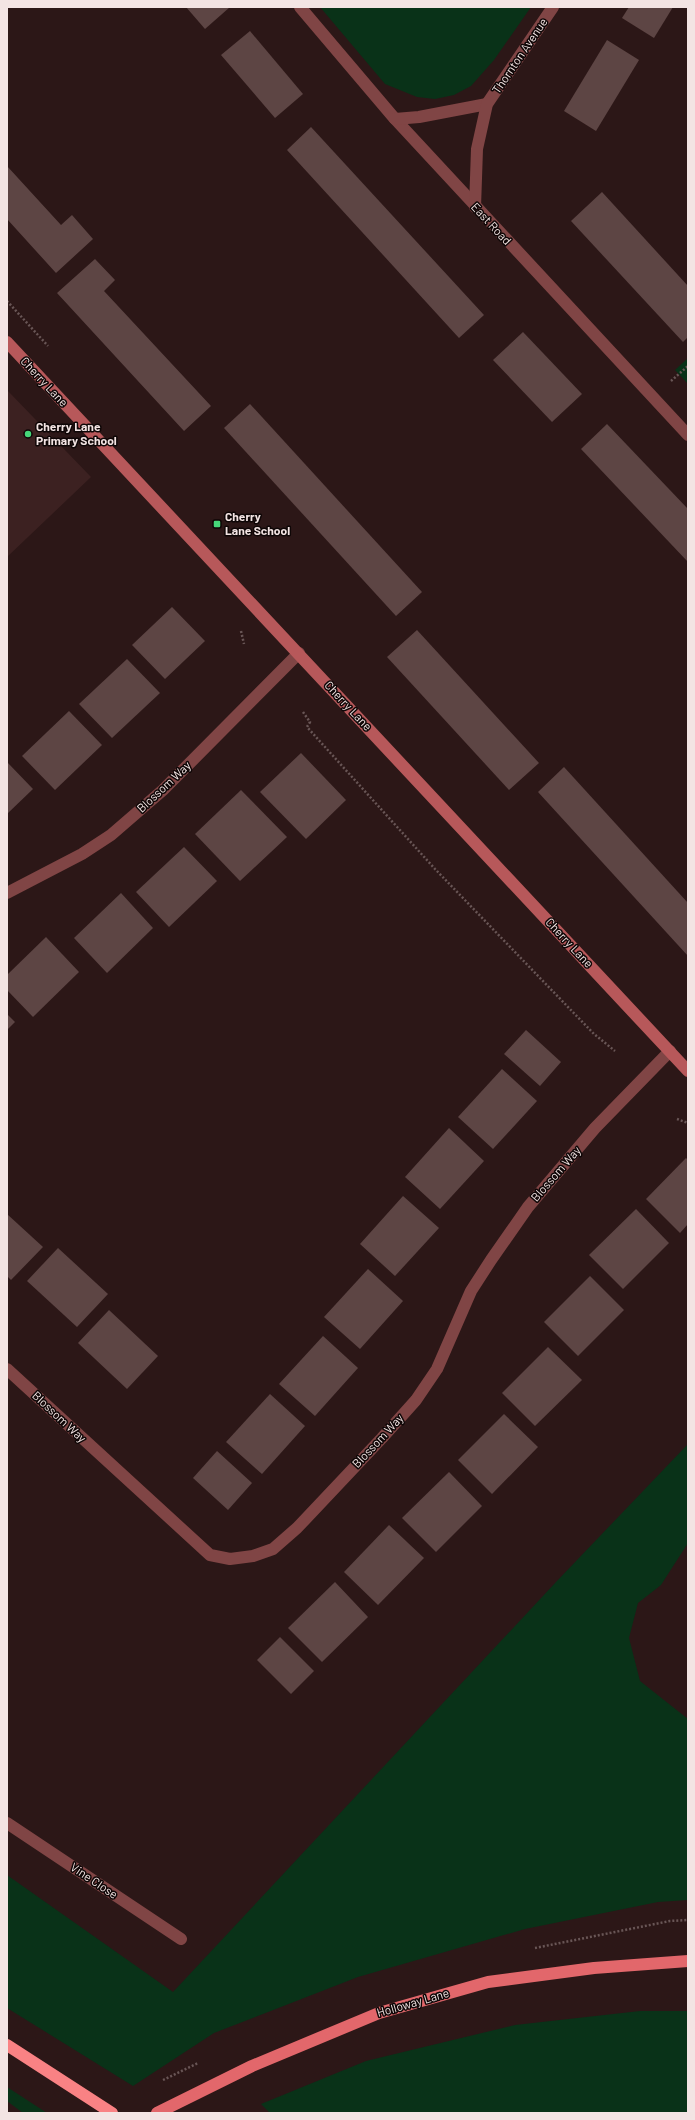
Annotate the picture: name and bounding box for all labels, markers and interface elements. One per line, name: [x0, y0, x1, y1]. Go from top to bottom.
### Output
street label: Thornton Avenue: [489, 15, 550, 96]
street label: East Road: [469, 199, 515, 247]
street label: Cherry Lane: [18, 354, 71, 409]
place label: Cherry Lane Primary School: [36, 419, 117, 447]
marker: Cherry Lane Primary School: [23, 429, 33, 439]
place label: Cherry Lane School: [225, 509, 290, 537]
marker: Cherry Lane School: [212, 519, 222, 529]
street label: Cherry Lane: [322, 678, 375, 733]
street label: Blossom Way: [133, 757, 194, 815]
street label: Cherry Lane: [543, 915, 596, 970]
street label: Blossom Way: [527, 1143, 583, 1204]
street label: Blossom Way: [30, 1388, 90, 1445]
street label: Blossom Way: [349, 1410, 406, 1470]
street label: Vine Close: [68, 1859, 121, 1901]
street label: Holloway Lane: [375, 1985, 450, 2019]

